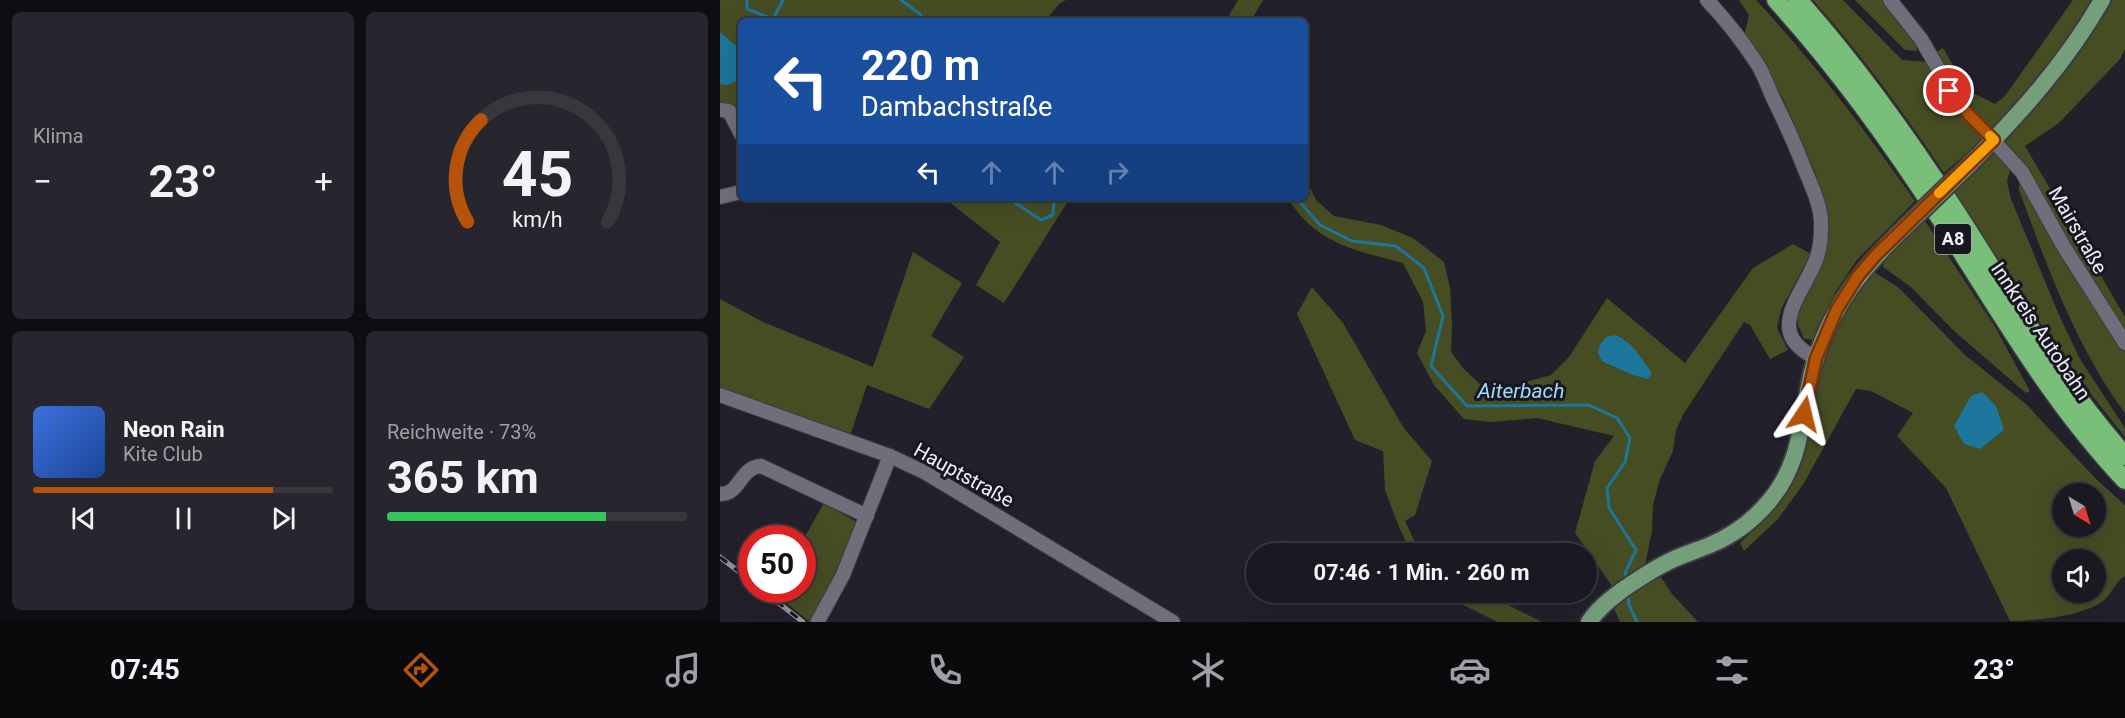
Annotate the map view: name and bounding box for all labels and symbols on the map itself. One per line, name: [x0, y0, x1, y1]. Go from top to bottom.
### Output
pin: [1923, 65, 1974, 116]
street label: Mairstraße: [2043, 182, 2113, 278]
road number: A8: [1935, 224, 1971, 254]
street label: Innkreis Autobahn: [1986, 258, 2096, 404]
water label: Aiterbach: [1476, 379, 1565, 403]
position arrow: [1772, 382, 1836, 446]
street label: Hauptstraße: [910, 438, 1018, 512]
north arrow: [2052, 483, 2106, 537]
speed limit sign: 50: [738, 525, 816, 603]

